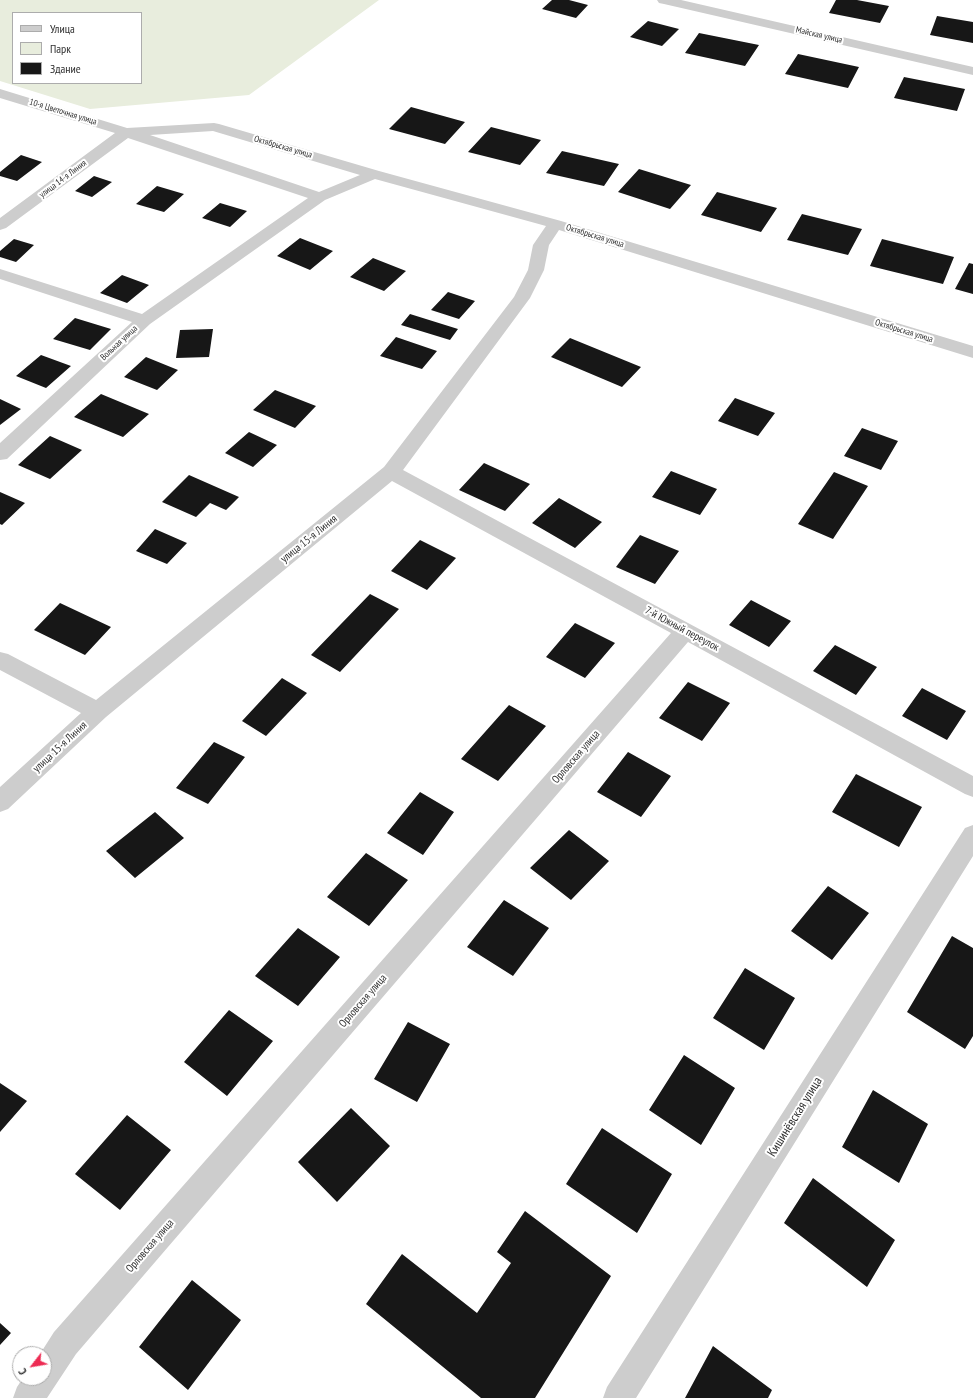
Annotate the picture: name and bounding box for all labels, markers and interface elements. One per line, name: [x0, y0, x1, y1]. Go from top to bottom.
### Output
legend: [12, 12, 142, 84]
text: Улица: [50, 21, 75, 36]
street label: Майская улица: [795, 24, 843, 46]
text: Парк: [50, 41, 71, 56]
text: Здание: [50, 61, 81, 76]
street label: 10-я Цветочная улица: [28, 97, 98, 127]
street label: Октябрьская улица: [253, 134, 313, 160]
street label: улица 14-я Линия: [37, 158, 89, 200]
street label: Октябрьская улица: [565, 222, 625, 250]
street label: Октябрьская улица: [874, 317, 934, 345]
street label: Вольная улица: [98, 323, 140, 363]
street label: улица 15-я Линия: [278, 512, 340, 566]
street label: 7-й Южный переулок: [643, 604, 721, 654]
street label: улица 15-я Линия: [30, 719, 90, 775]
street label: Орловская улица: [549, 728, 603, 786]
street label: Орловская улица: [336, 972, 390, 1030]
street label: Кишинёвская улица: [764, 1074, 826, 1160]
street label: Орловская улица: [123, 1217, 177, 1275]
north arrow: [12, 1346, 52, 1386]
text: С: [15, 1366, 30, 1377]

